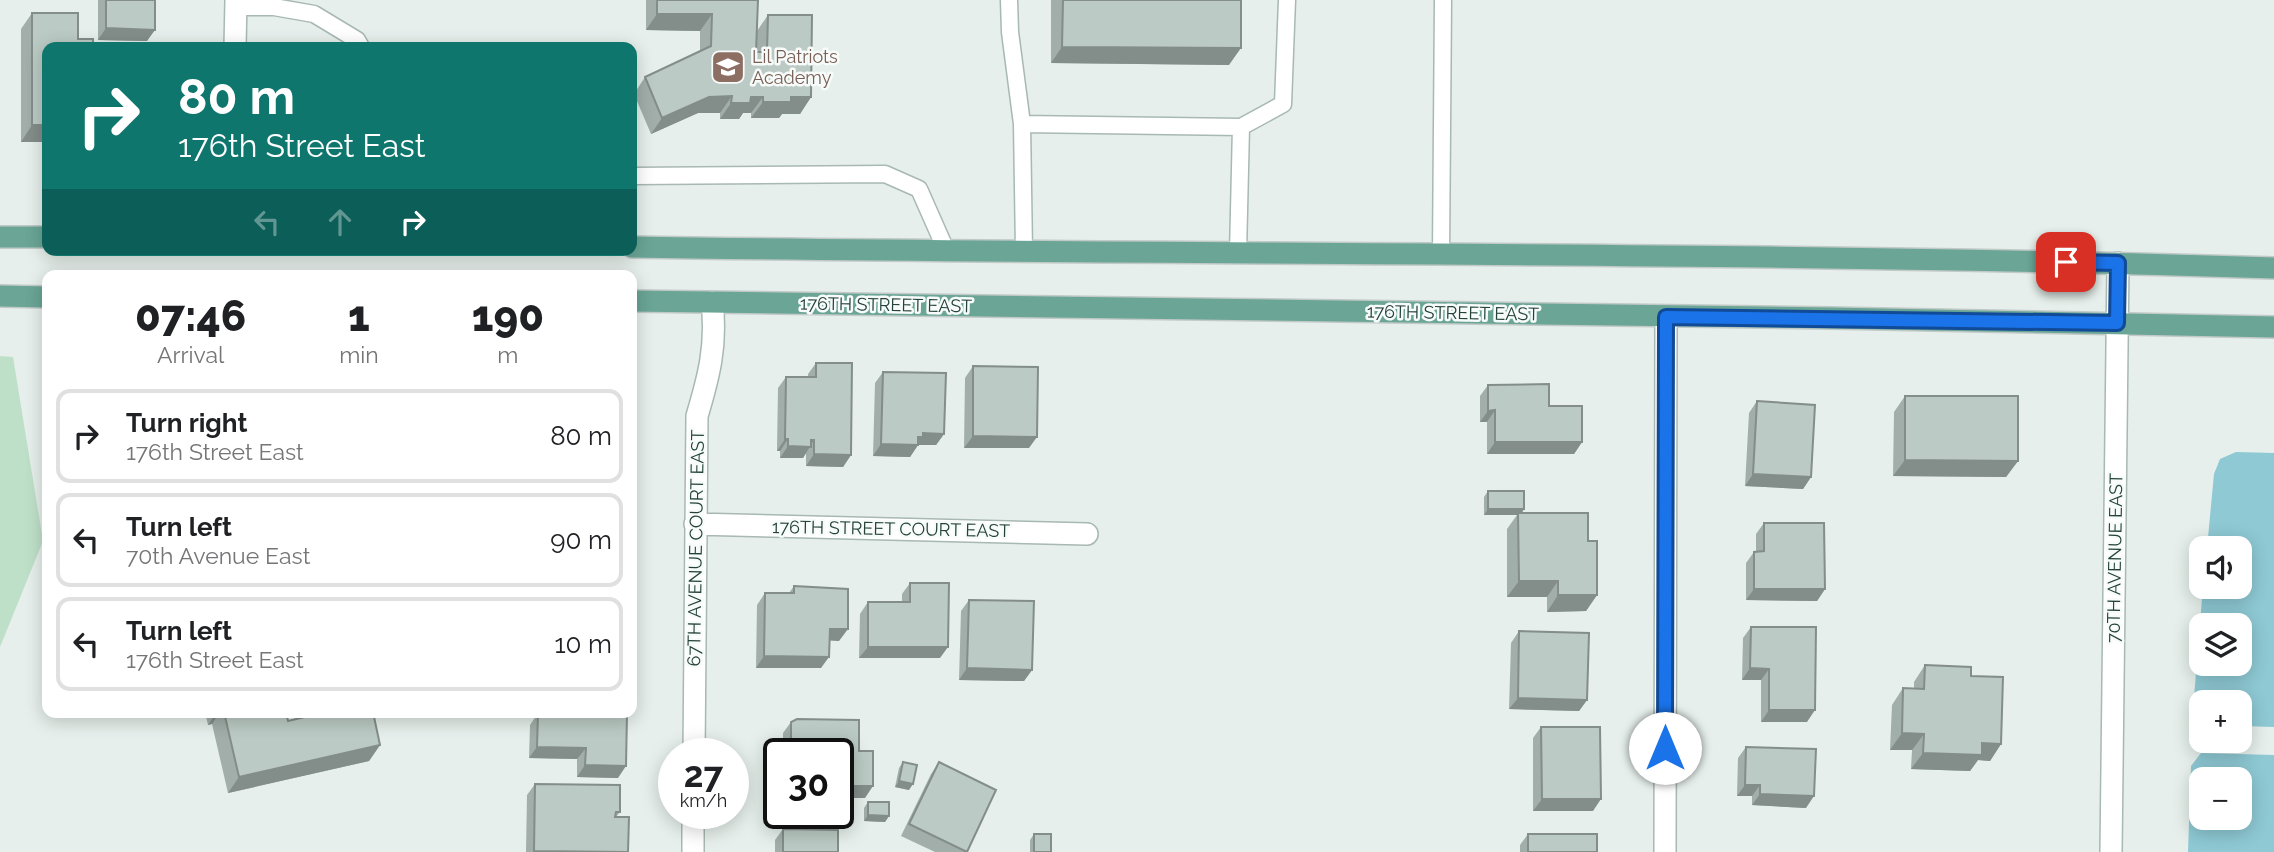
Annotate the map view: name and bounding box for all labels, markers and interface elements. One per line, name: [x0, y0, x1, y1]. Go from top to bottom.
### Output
place label: Lil Patriots Academy: [752, 46, 838, 88]
school or university icon: Lil Patriots Academy: [709, 48, 747, 86]
text: 80 m: [178, 68, 295, 125]
icon: right: [63, 70, 154, 161]
text: 176th Street East: [178, 127, 425, 164]
icon: left: [248, 203, 286, 241]
icon: ahead: [321, 203, 359, 241]
icon: right: [394, 203, 432, 241]
pin: [2036, 232, 2096, 292]
icon: arrive: [2047, 243, 2085, 281]
text: 07:46: [135, 292, 246, 341]
text: 1: [348, 292, 370, 341]
text: 190: [472, 292, 544, 341]
street label: 176TH STREET EAST: [800, 292, 972, 317]
street label: 176TH STREET EAST: [1367, 300, 1539, 325]
text: Arrival: [157, 341, 224, 368]
text: min: [339, 341, 379, 368]
text: m: [497, 341, 518, 368]
text: Turn right: [126, 408, 247, 438]
icon: right: [67, 417, 105, 455]
text: 80 m: [550, 421, 612, 451]
street label: 67TH AVENUE COURT EAST: [683, 429, 708, 667]
text: 176th Street East: [126, 438, 304, 465]
street label: 70TH AVENUE EAST: [2103, 473, 2126, 643]
text: Turn left: [126, 512, 232, 542]
street label: 176TH STREET COURT EAST: [772, 516, 1010, 541]
icon: left: [67, 521, 105, 559]
text: 90 m: [550, 525, 612, 555]
map controls: [2189, 536, 2252, 830]
button: sound: [2189, 536, 2252, 599]
text: 70th Avenue East: [126, 542, 310, 569]
button: layers: [2189, 613, 2252, 676]
text: Turn left: [126, 616, 232, 646]
icon: left: [67, 625, 105, 663]
text: 10 m: [554, 629, 612, 659]
text: 176th Street East: [126, 646, 304, 673]
button: +: [2189, 690, 2252, 753]
position arrow: [1628, 711, 1702, 785]
speed limit sign: 30: [763, 738, 854, 829]
text: 27: [684, 754, 723, 795]
button: −: [2189, 767, 2252, 830]
text: km/h: [680, 790, 727, 811]

